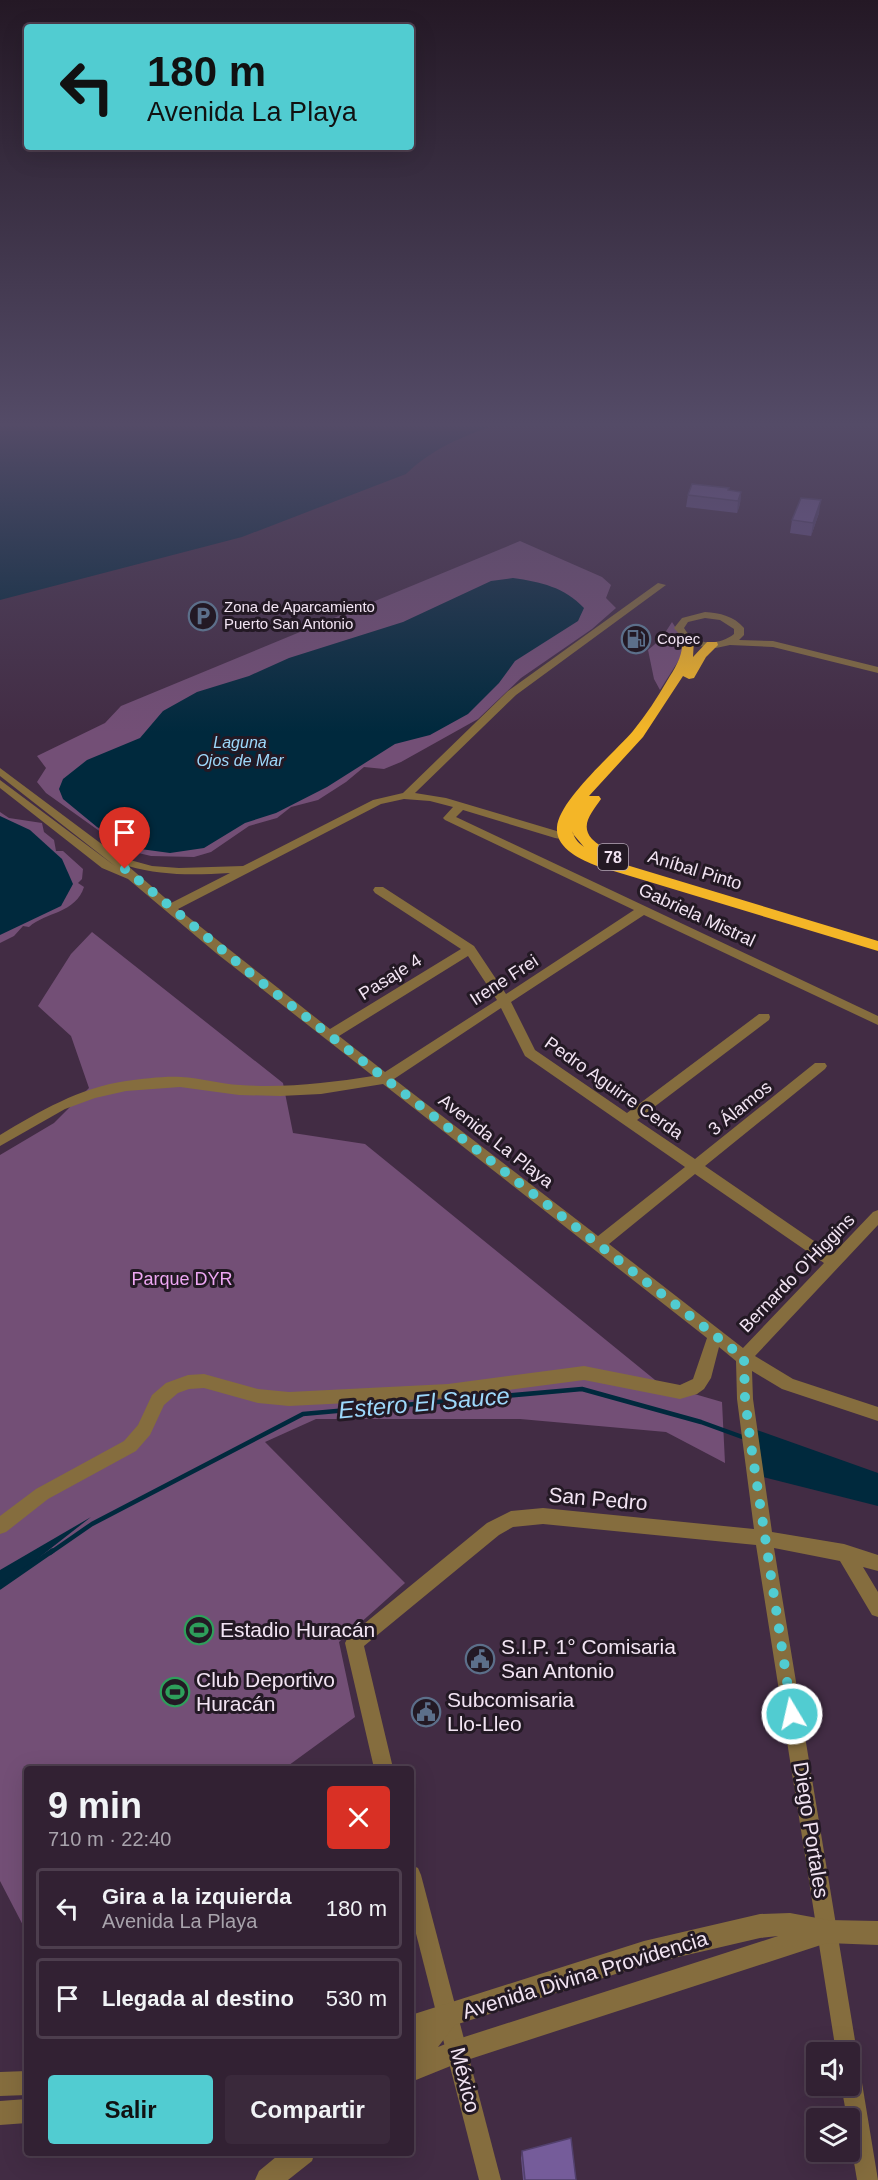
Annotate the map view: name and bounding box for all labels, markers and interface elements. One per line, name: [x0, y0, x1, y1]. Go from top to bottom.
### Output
icon: left: [48, 48, 126, 126]
text: 180 m: [147, 48, 266, 95]
text: Avenida La Playa: [147, 97, 357, 127]
place label: Zona de Aparcamiento Puerto San Antonio: [224, 598, 375, 632]
parking icon: Zona de Aparcamiento Puerto San Antonio: [187, 600, 219, 632]
fuel station icon: Copec: [620, 623, 652, 655]
place label: Copec: [657, 630, 701, 647]
water label: Laguna Ojos de Mar: [196, 734, 284, 769]
pin: [99, 807, 150, 869]
icon: arrive: [108, 816, 141, 849]
road number: 78: [598, 844, 628, 870]
street label: Aníbal Pinto: [646, 846, 744, 894]
street label: Gabriela Mistral: [636, 879, 758, 951]
street label: Pasaje 4: [355, 950, 425, 1004]
street label: Irene Frei: [466, 951, 542, 1009]
street label: Pedro Aguirre Cerda: [541, 1033, 688, 1144]
street label: 3 Álamos: [705, 1077, 775, 1139]
street label: Avenida La Playa: [435, 1090, 558, 1193]
street label: Bernardo O'Higgins: [735, 1210, 859, 1336]
park label: Parque DYR: [131, 1269, 233, 1289]
water label: Estero El Sauce: [337, 1382, 511, 1423]
street label: San Pedro: [548, 1483, 648, 1514]
sports icon: Estadio Huracán: [183, 1614, 215, 1646]
place label: Estadio Huracán: [220, 1618, 375, 1641]
place label: S.I.P. 1° Comisaria San Antonio: [501, 1635, 676, 1682]
public building icon: S.I.P. 1° Comisaria San Antonio: [464, 1643, 496, 1675]
place label: Club Deportivo Huracán: [196, 1668, 335, 1715]
sports icon: Club Deportivo Huracán: [159, 1676, 191, 1708]
position arrow: [760, 1682, 824, 1746]
place label: Subcomisaria Llo-Lleo: [447, 1688, 575, 1735]
public building icon: Subcomisaria Llo-Lleo: [410, 1696, 442, 1728]
street label: Diego Portales: [789, 1760, 834, 1900]
text: 9 min: [48, 1785, 142, 1826]
button: close: [327, 1786, 390, 1849]
text: 710 m · 22:40: [48, 1828, 171, 1850]
text: Gira a la izquierda: [102, 1884, 292, 1909]
icon: left: [51, 1892, 84, 1925]
text: 180 m: [326, 1896, 387, 1921]
text: Avenida La Playa: [102, 1910, 257, 1932]
street label: Avenida Divina Providencia: [459, 1926, 711, 2023]
icon: arrive: [51, 1982, 84, 2015]
text: Llegada al destino: [102, 1986, 294, 2011]
text: 530 m: [326, 1986, 387, 2011]
map controls: [806, 2042, 860, 2162]
button: sound: [806, 2042, 860, 2096]
street label: México: [446, 2045, 485, 2115]
button: Salir: [48, 2075, 213, 2144]
button: Compartir: [225, 2075, 390, 2144]
button: layers: [806, 2108, 860, 2162]

